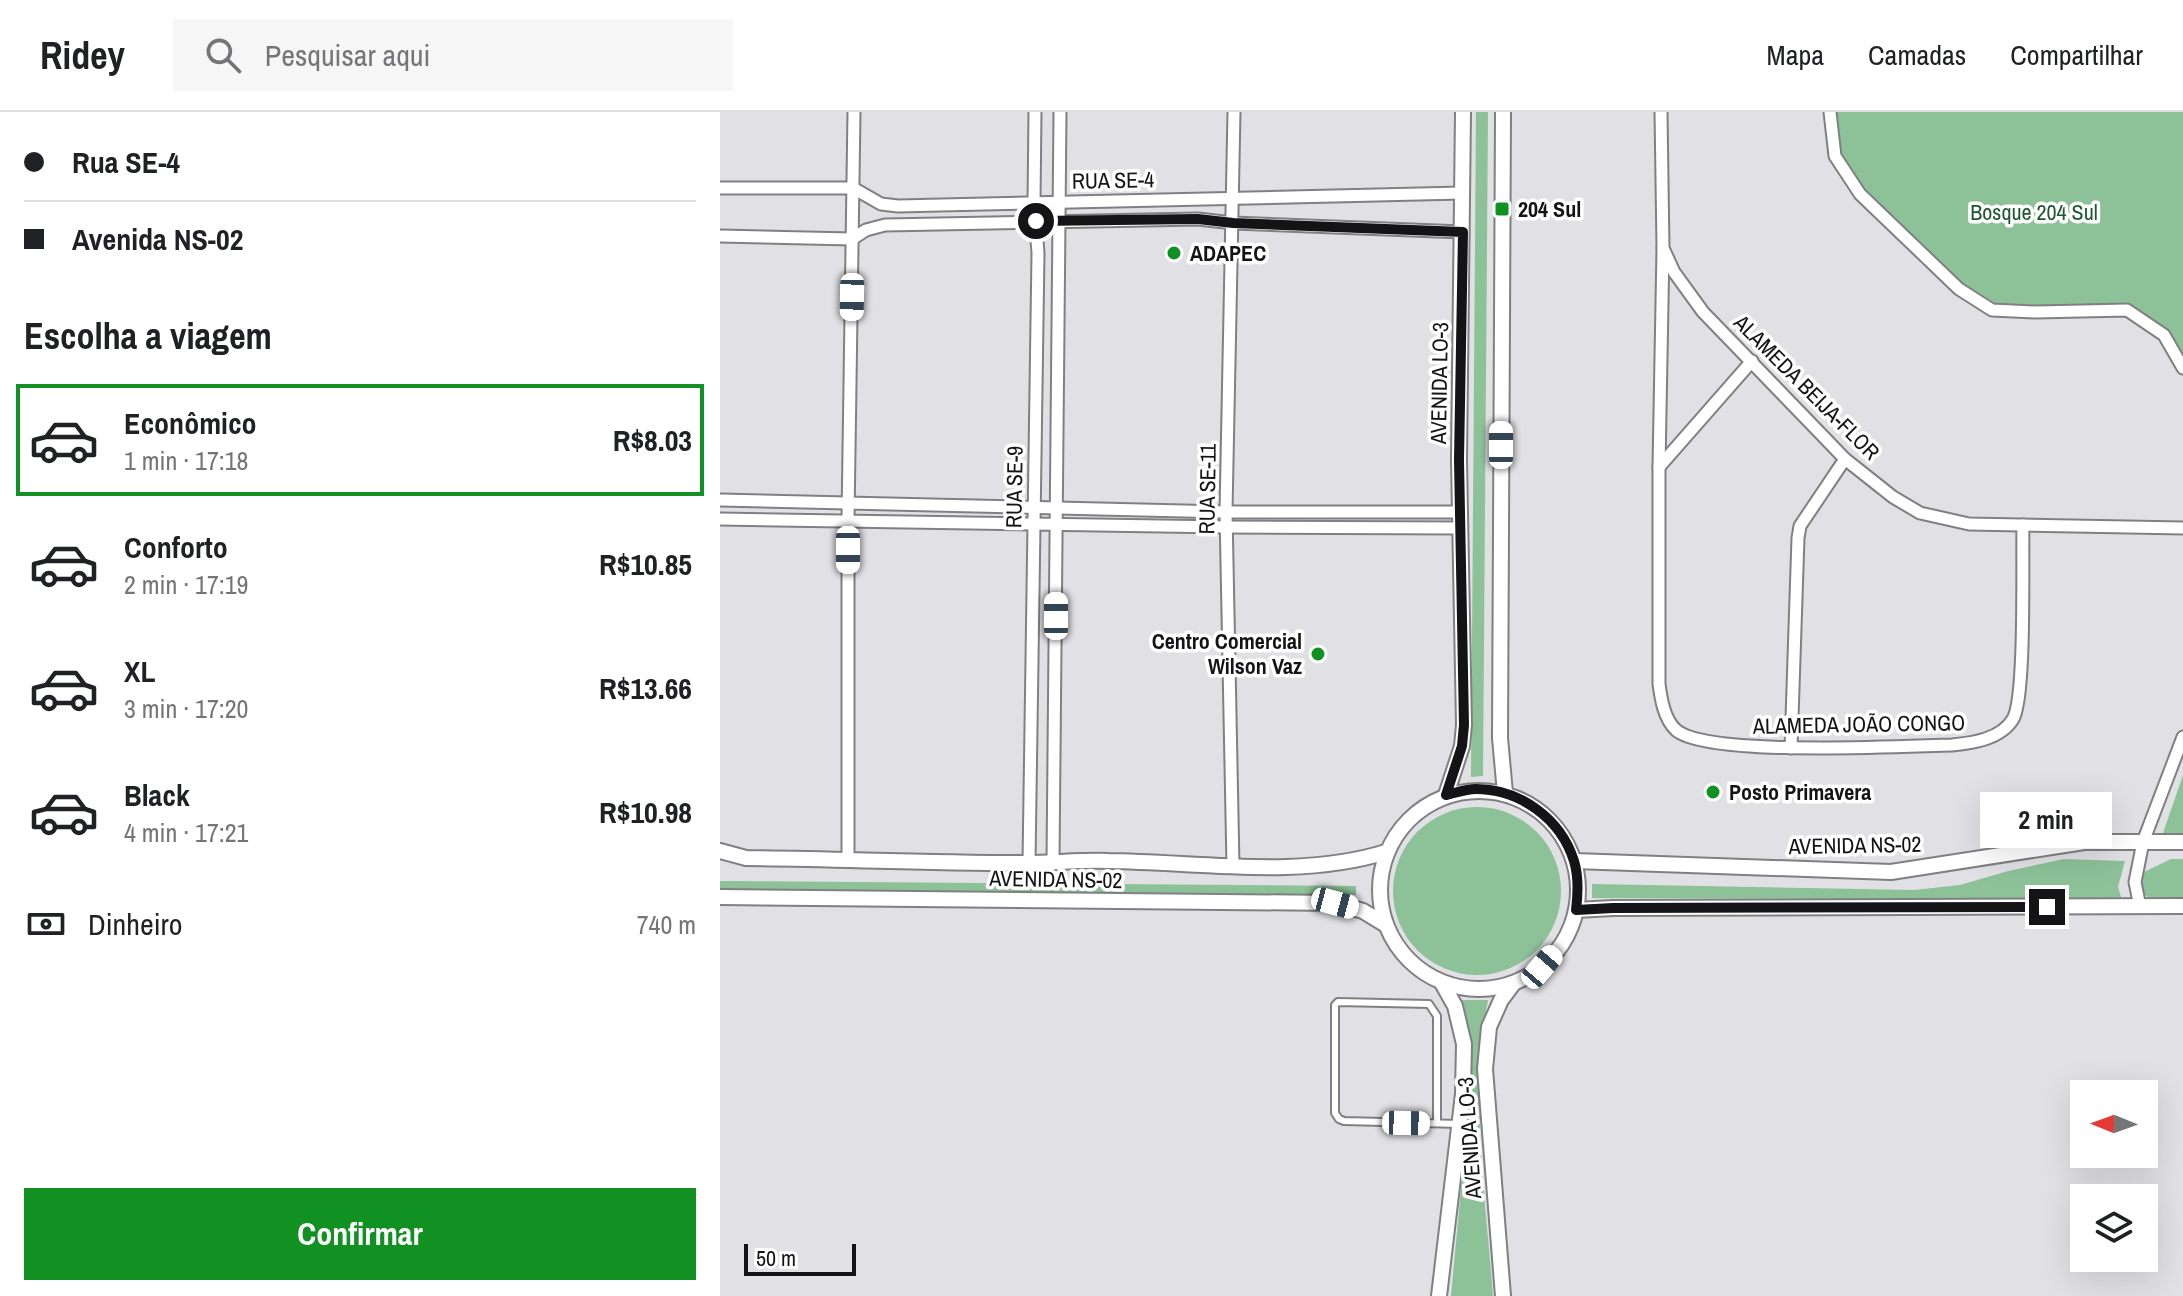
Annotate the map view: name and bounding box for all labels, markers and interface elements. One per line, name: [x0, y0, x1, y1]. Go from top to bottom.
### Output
search box: [173, 19, 733, 91]
text: Ridey: [40, 30, 125, 81]
icon: search: [201, 33, 245, 77]
text: Pesquisar aqui: [265, 35, 430, 75]
text: Mapa: [1767, 36, 1824, 74]
text: Camadas: [1868, 36, 1966, 74]
text: Compartilhar: [2010, 36, 2143, 74]
text: Rua SE-4: [72, 142, 180, 182]
street label: RUA SE-4: [1072, 164, 1154, 196]
place label: 204 Sul: [1518, 194, 1581, 224]
park label: Bosque 204 Sul: [1970, 197, 2098, 227]
marker: 204 Sul: [1493, 200, 1511, 218]
route start: [1018, 203, 1054, 239]
text: Avenida NS-02: [72, 219, 243, 259]
place label: ADAPEC: [1190, 238, 1266, 268]
marker: ADAPEC: [1165, 244, 1183, 262]
car: [840, 273, 864, 321]
street label: ALAMEDA BEIJA-FLOR: [1727, 307, 1886, 466]
text: Escolha a viagem: [24, 312, 272, 360]
street label: AVENIDA LO-3: [1423, 322, 1455, 445]
text: Econômico: [124, 403, 257, 443]
icon: car: [28, 404, 100, 476]
text: R$8.03: [613, 420, 692, 460]
car: [1489, 421, 1513, 469]
text: 1 min · 17:18: [124, 443, 248, 478]
street label: RUA SE-11: [1191, 443, 1223, 535]
street label: RUA SE-9: [998, 446, 1030, 528]
car: [836, 526, 860, 574]
text: Conforto: [124, 527, 228, 567]
icon: car: [28, 528, 100, 600]
text: R$10.85: [599, 544, 692, 584]
text: 2 min · 17:19: [124, 567, 248, 602]
car: [1044, 592, 1068, 640]
place label: Centro Comercial Wilson Vaz: [1152, 626, 1302, 681]
marker: Centro Comercial Wilson Vaz: [1309, 645, 1327, 663]
text: XL: [124, 651, 155, 691]
icon: car: [28, 652, 100, 724]
text: R$13.66: [599, 668, 692, 708]
text: 3 min · 17:20: [124, 691, 248, 726]
street label: ALAMEDA JOÃO CONGO: [1751, 707, 1966, 741]
text: Black: [124, 775, 190, 815]
icon: car: [28, 776, 100, 848]
place label: Posto Primavera: [1729, 777, 1871, 807]
marker: Posto Primavera: [1704, 783, 1722, 801]
callout: 2 min: [1981, 791, 2113, 847]
text: R$10.98: [599, 792, 692, 832]
text: 2 min: [2018, 802, 2074, 837]
text: 4 min · 17:21: [124, 815, 248, 850]
street label: AVENIDA NS-02: [1787, 829, 1922, 861]
street label: AVENIDA NS-02: [988, 863, 1123, 895]
car: [1309, 885, 1361, 921]
route end: [2029, 889, 2065, 925]
icon: cash: [24, 902, 68, 946]
text: Dinheiro: [88, 904, 182, 944]
text: 740 m: [637, 907, 696, 942]
car: [1517, 941, 1567, 993]
street label: AVENIDA LO-3: [1450, 1076, 1488, 1201]
north arrow: [2070, 1080, 2158, 1168]
map controls: [2070, 1080, 2158, 1272]
car: [1382, 1111, 1430, 1135]
button: layers: [2070, 1184, 2158, 1272]
button: Confirmar: [24, 1188, 696, 1280]
scale bar: [744, 1240, 856, 1276]
text: 50 m: [756, 1243, 796, 1273]

